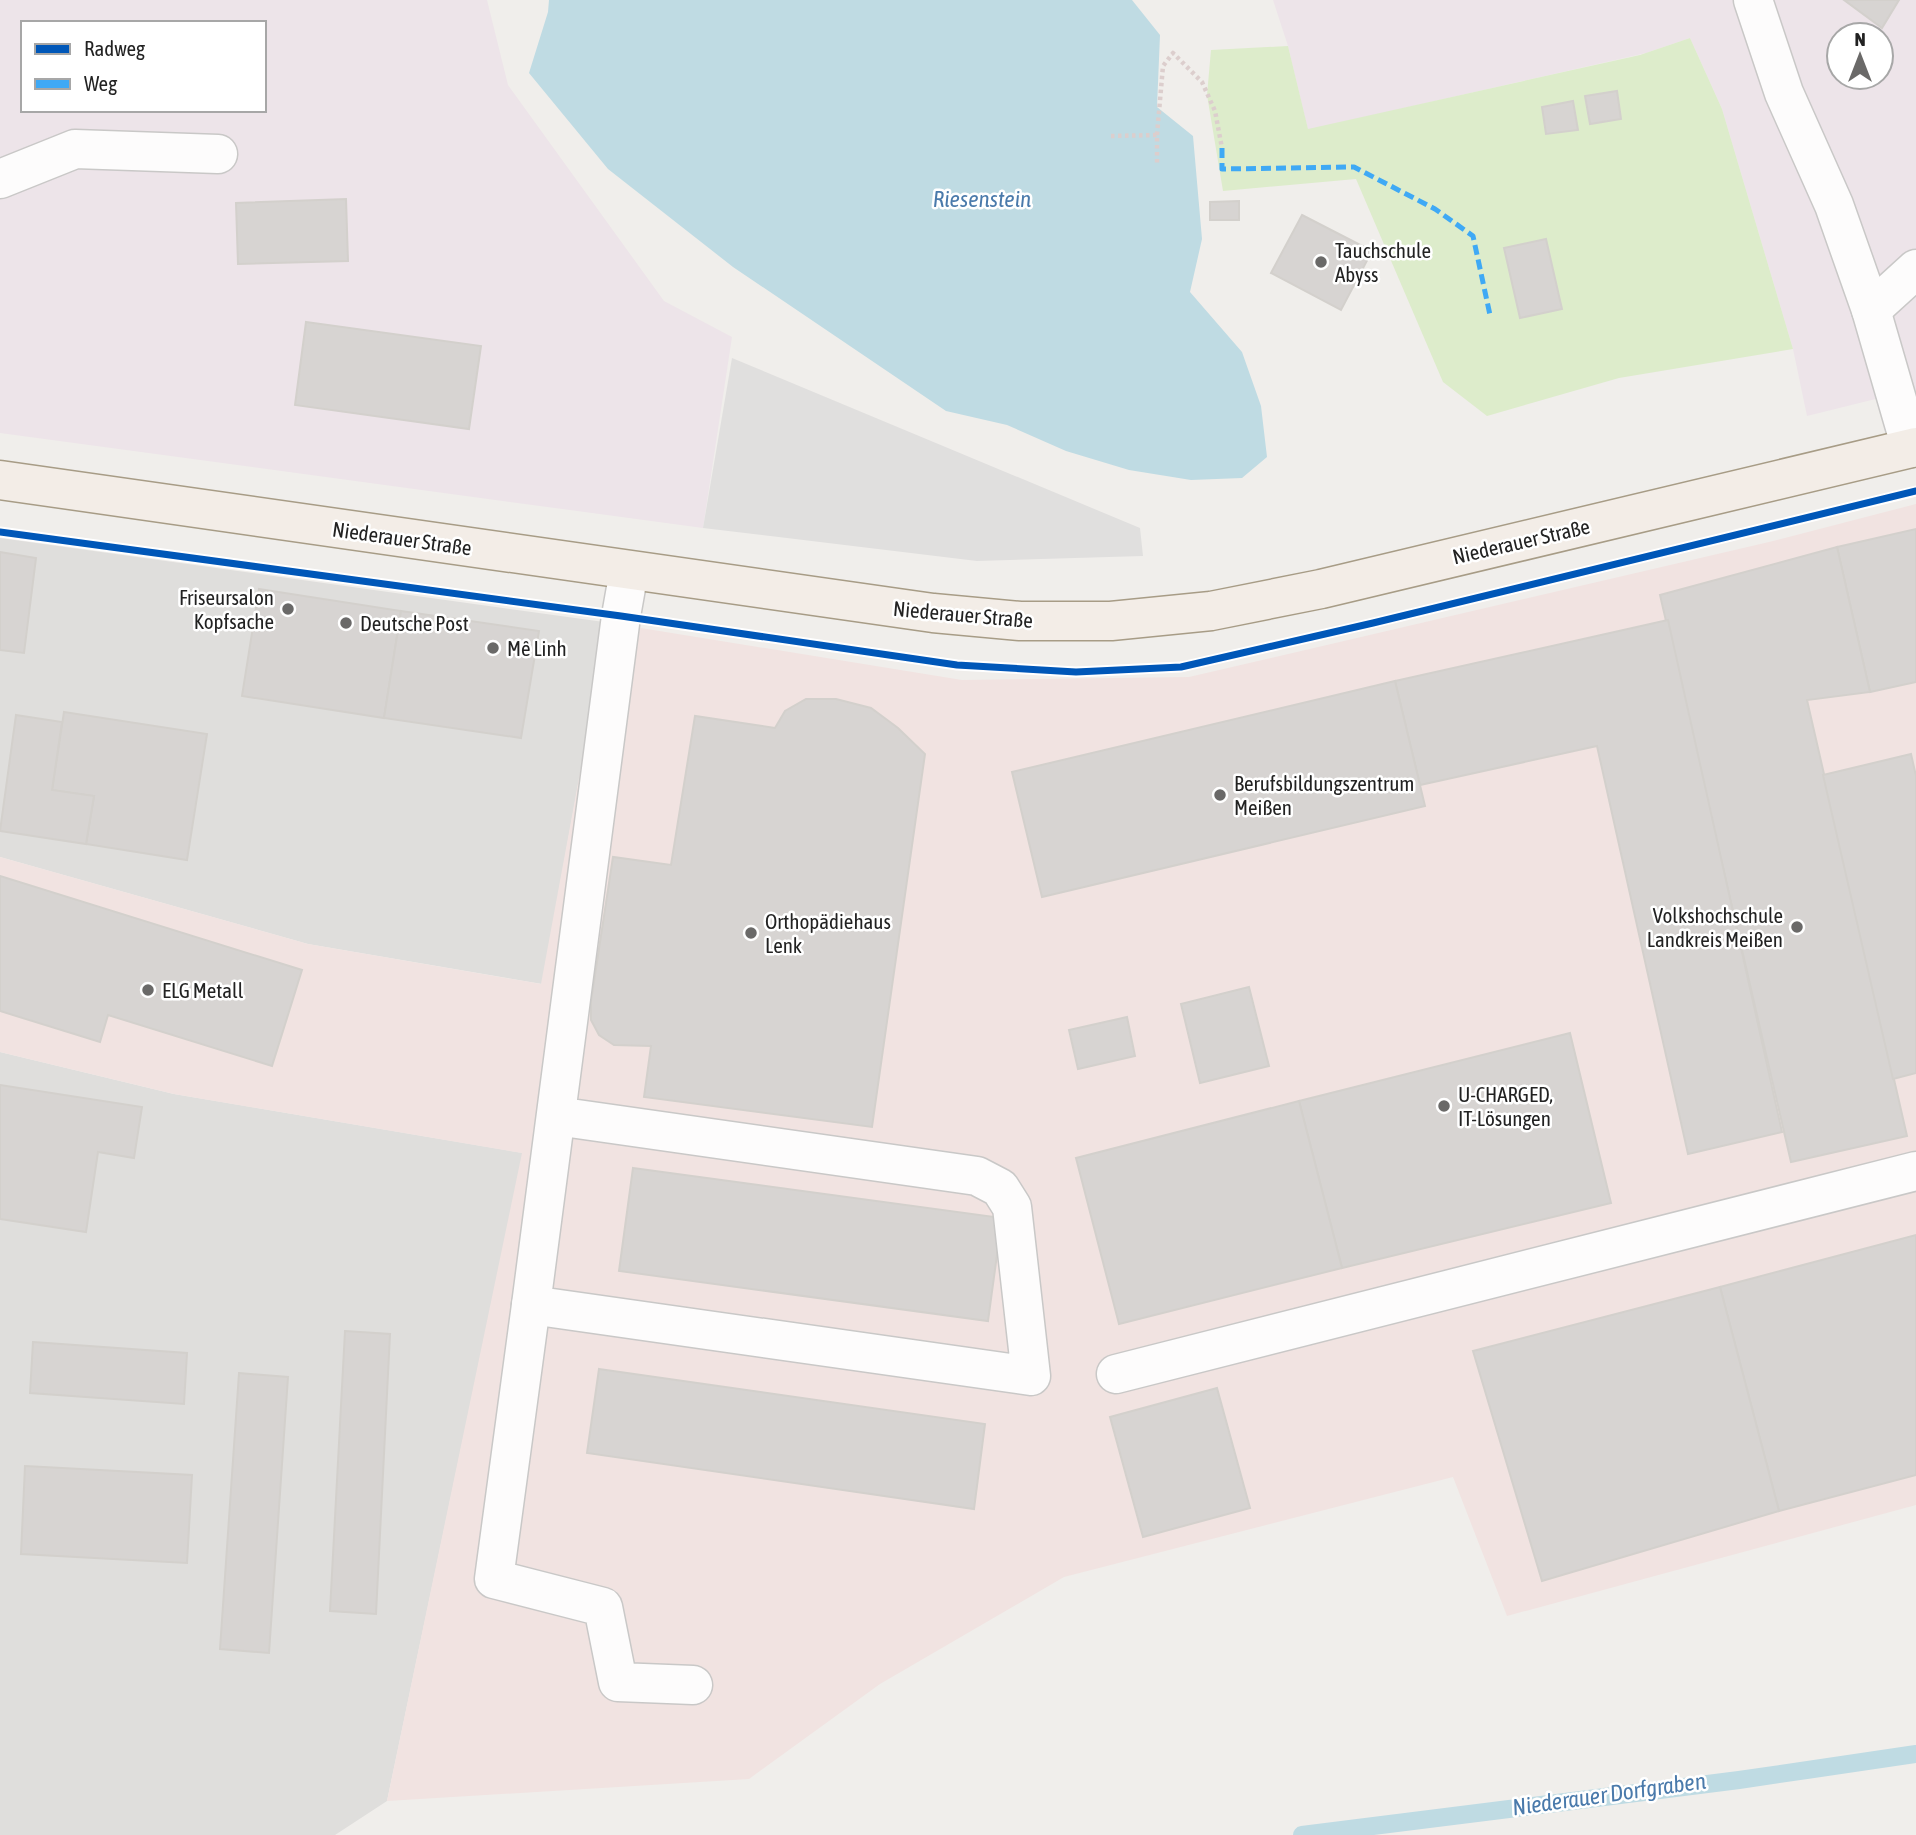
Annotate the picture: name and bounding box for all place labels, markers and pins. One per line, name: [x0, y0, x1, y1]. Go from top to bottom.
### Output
place label: Tauchschule Abyss: [1335, 238, 1431, 286]
marker: Tauchschule Abyss: [1313, 254, 1329, 270]
place label: Friseursalon Kopfsache: [179, 585, 274, 633]
marker: Friseursalon Kopfsache: [280, 601, 296, 617]
place label: Deutsche Post: [360, 611, 469, 635]
marker: Deutsche Post: [338, 615, 354, 631]
place label: Mȇ Linh: [507, 636, 567, 660]
marker: Mȇ Linh: [485, 640, 501, 656]
place label: Berufsbildungszentrum Meißen: [1234, 771, 1414, 819]
marker: Berufsbildungszentrum Meißen: [1212, 787, 1228, 803]
place label: Volkshochschule Landkreis Meißen: [1647, 903, 1783, 951]
place label: Orthopädiehaus Lenk: [765, 909, 891, 957]
marker: Volkshochschule Landkreis Meißen: [1789, 919, 1805, 935]
marker: Orthopädiehaus Lenk: [743, 925, 759, 941]
place label: ELG Metall: [162, 978, 244, 1002]
marker: ELG Metall: [140, 982, 156, 998]
place label: U-CHARGED, IT-Lösungen: [1458, 1082, 1553, 1130]
marker: U-CHARGED, IT-Lösungen: [1436, 1098, 1452, 1114]

